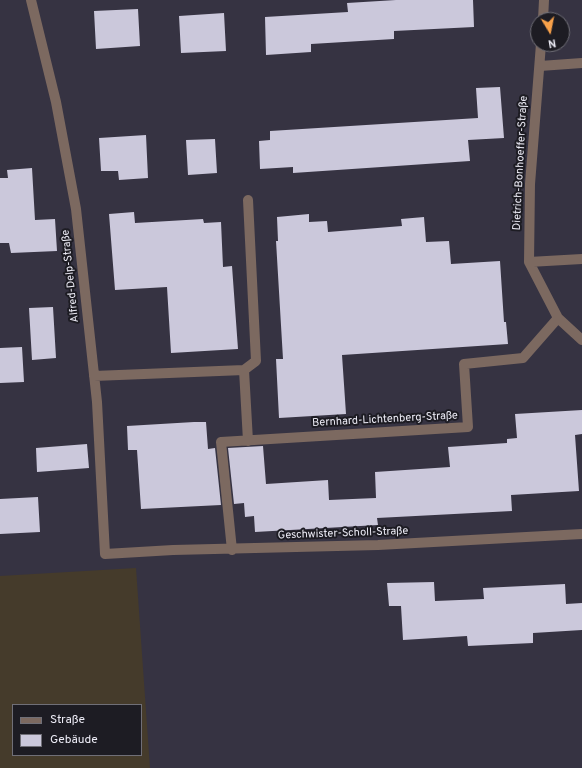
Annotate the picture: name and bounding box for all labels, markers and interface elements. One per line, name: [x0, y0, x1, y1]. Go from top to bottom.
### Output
north arrow: [530, 12, 570, 52]
text: N: [547, 35, 557, 50]
street label: Dietrich-Bonhoeffer-Straße: [511, 95, 531, 231]
street label: Alfred-Delp-Straße: [60, 229, 82, 323]
street label: Bernhard-Lichtenberg-Straße: [312, 410, 458, 430]
street label: Geschwister-Scholl-Straße: [278, 525, 408, 543]
legend: [12, 704, 142, 756]
text: Straße: [50, 712, 85, 728]
text: Gebäude: [50, 732, 98, 748]

